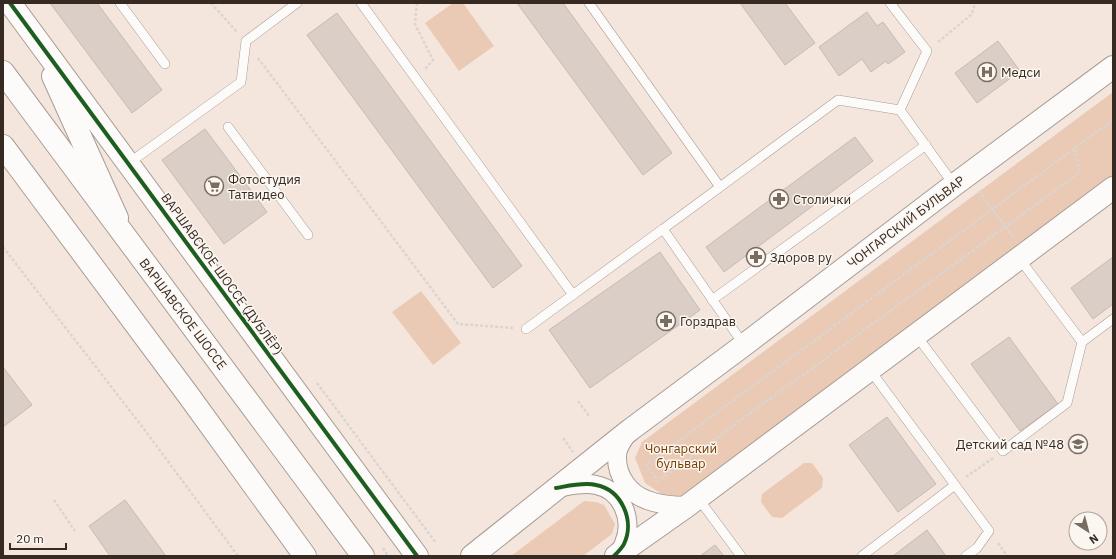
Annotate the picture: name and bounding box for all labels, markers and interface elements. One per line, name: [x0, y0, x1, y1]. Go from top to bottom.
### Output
hospital icon: Медси: [976, 61, 998, 83]
place label: Медси: [1001, 64, 1041, 81]
place label: Фотостудия Татвидео: [228, 171, 301, 203]
street label: ЧОНГАРСКИЙ БУЛЬВАР: [844, 172, 968, 272]
supermarket icon: Фотостудия Татвидео: [203, 175, 225, 197]
pharmacy icon: Столички: [768, 188, 790, 210]
street label: ВАРШАВСКОЕ ШОССЕ (ДУБЛЁР): [158, 190, 286, 358]
place label: Столички: [793, 191, 851, 208]
pharmacy icon: Здоров ру: [745, 246, 767, 268]
place label: Здоров ру: [770, 249, 832, 266]
street label: ВАРШАВСКОЕ ШОССЕ: [136, 255, 230, 373]
pharmacy icon: Горздрав: [655, 310, 677, 332]
place label: Горздрав: [680, 313, 736, 330]
school or university icon: Детский сад №48: [1067, 433, 1089, 455]
place label: Детский сад №48: [956, 436, 1064, 453]
park label: Чонгарский бульвар: [645, 440, 717, 472]
north arrow: [1068, 511, 1108, 551]
scale bar: [10, 525, 66, 551]
text: 20 m: [16, 531, 44, 546]
text: N: [1087, 531, 1101, 547]

